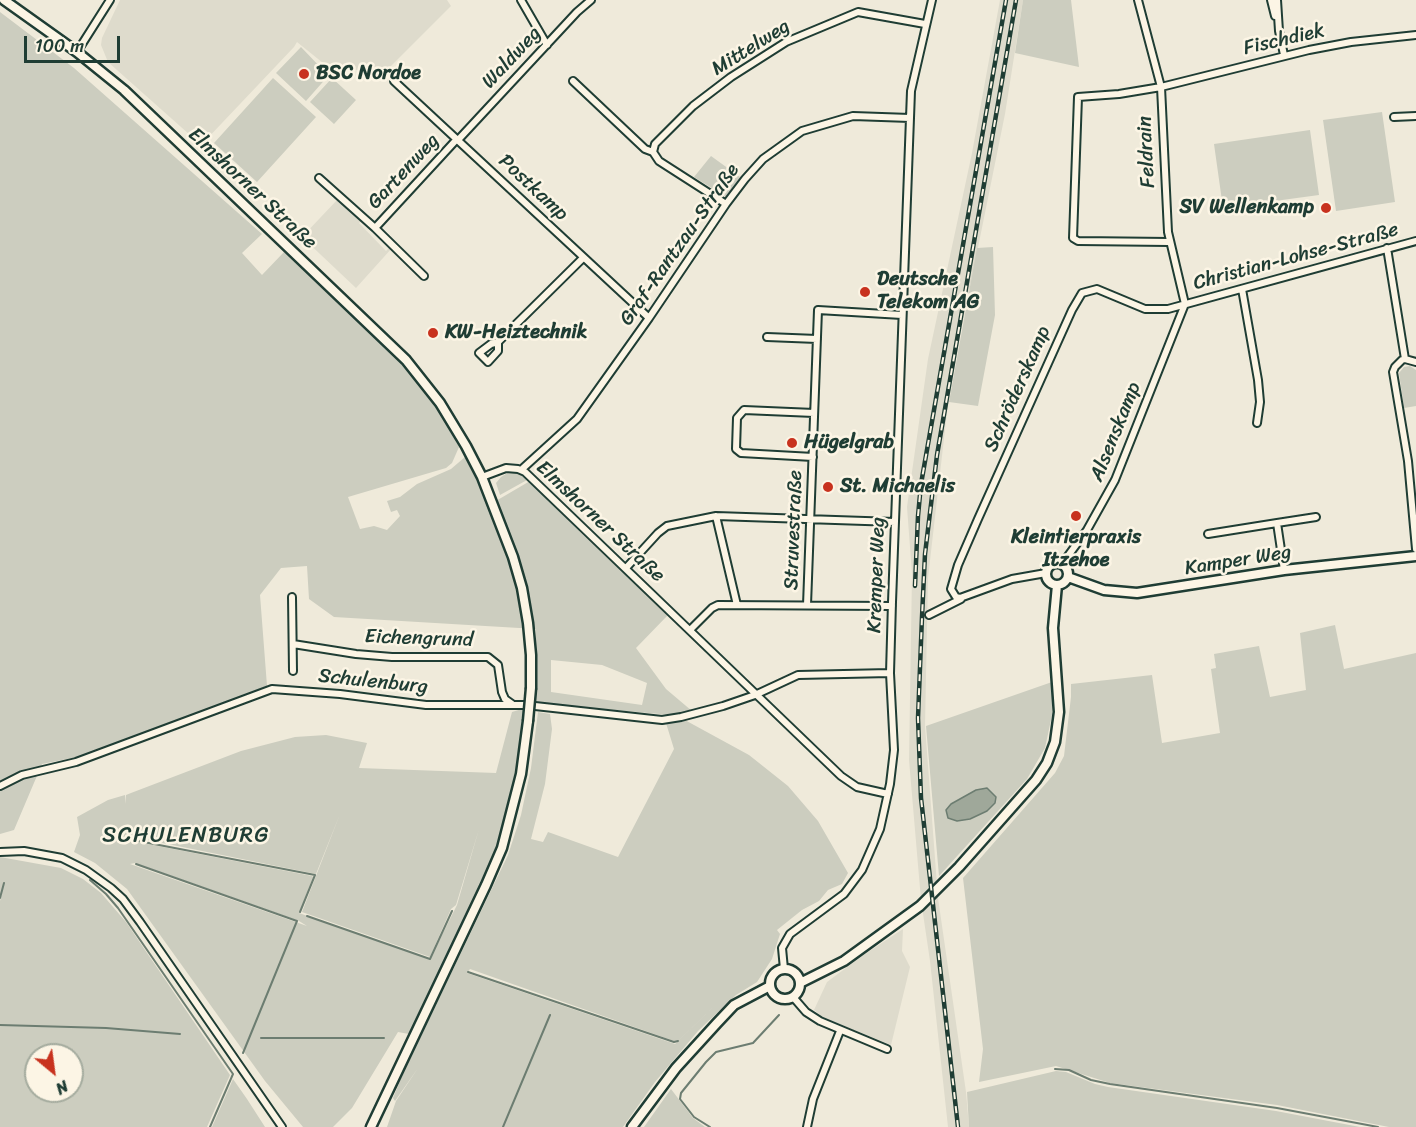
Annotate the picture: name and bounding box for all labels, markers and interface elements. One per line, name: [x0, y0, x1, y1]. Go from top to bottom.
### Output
street label: Mittelweg: [707, 15, 795, 81]
street label: Fischdiek: [1241, 19, 1327, 61]
street label: Waldweg: [477, 22, 547, 94]
scale bar: [27, 24, 123, 62]
text: 100 m: [35, 30, 84, 62]
place label: BSC Nordoe: [316, 62, 421, 86]
marker: BSC Nordoe: [297, 67, 311, 81]
street label: Feldrain: [1133, 115, 1161, 189]
street label: Elmshorner Straße: [183, 123, 321, 255]
street label: Gartenweg: [363, 129, 445, 215]
street label: Postkamp: [493, 150, 573, 226]
street label: Graf-Rantzau-Straße: [615, 159, 745, 331]
place label: SV Wellenkamp: [1180, 196, 1314, 220]
marker: SV Wellenkamp: [1319, 201, 1333, 215]
street label: Christian-Lohse-Straße: [1191, 218, 1401, 296]
place label: Deutsche Telekom AG: [877, 268, 979, 315]
marker: Deutsche Telekom AG: [858, 285, 872, 299]
place label: KW-Heiztechnik: [445, 321, 587, 345]
street label: Schröderskamp: [980, 322, 1056, 456]
marker: KW-Heiztechnik: [426, 326, 440, 340]
street label: Alsenskamp: [1085, 379, 1147, 485]
place label: Hügelgrab: [804, 431, 894, 455]
marker: Hügelgrab: [785, 436, 799, 450]
street label: Elmshorner Straße: [531, 456, 669, 588]
street label: Struvestraße: [780, 470, 808, 590]
place label: St. Michaelis: [840, 475, 955, 499]
marker: St. Michaelis: [821, 480, 835, 494]
marker: Kleintierpraxis Itzehoe: [1069, 509, 1083, 523]
street label: Kremper Weg: [863, 517, 891, 633]
place label: Kleintierpraxis Itzehoe: [1011, 526, 1141, 573]
street label: Kamper Weg: [1183, 541, 1293, 581]
street label: Eichengrund: [364, 625, 474, 653]
street label: Schulenburg: [317, 664, 429, 700]
district label: SCHULENBURG: [102, 823, 270, 849]
north arrow: [24, 1043, 84, 1103]
text: N: [50, 1072, 74, 1103]

